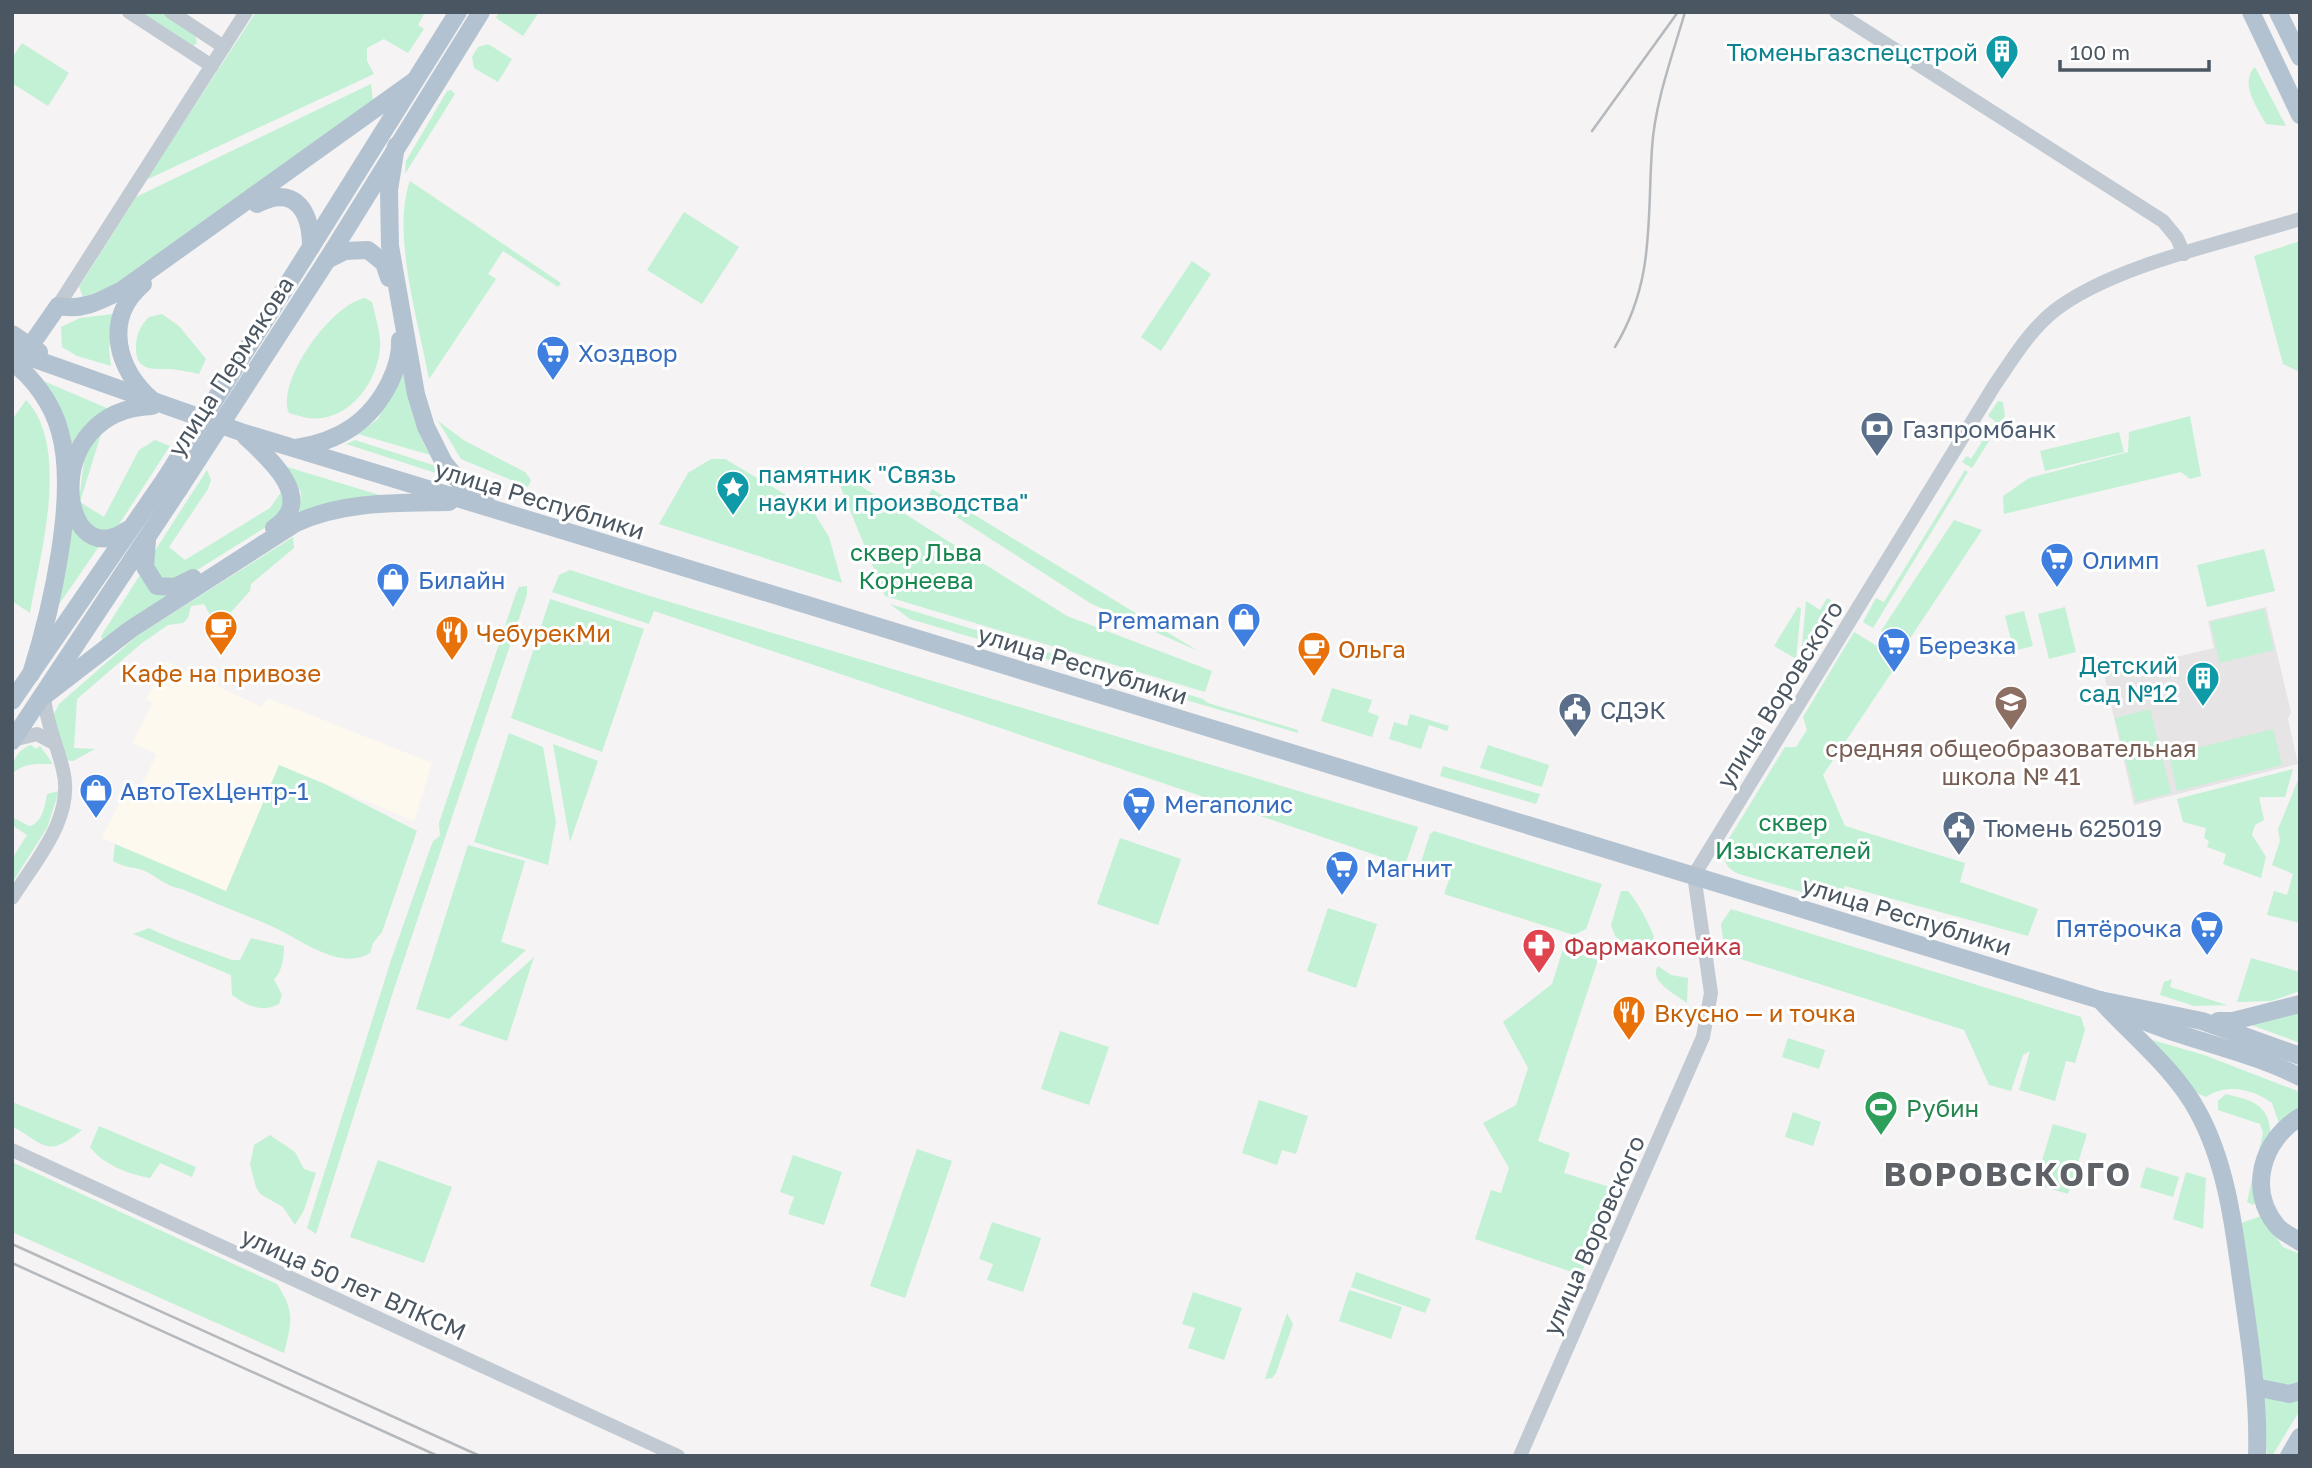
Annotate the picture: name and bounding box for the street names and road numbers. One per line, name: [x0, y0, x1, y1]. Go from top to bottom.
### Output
street label: улица Пермякова: [161, 271, 299, 461]
street label: улица Республики: [432, 453, 648, 545]
street label: улица Воровского: [1710, 595, 1848, 793]
street label: улица Республики: [975, 618, 1191, 710]
street label: улица Республики: [1799, 869, 2015, 961]
street label: улица Воровского: [1536, 1131, 1650, 1339]
street label: улица 50 лет ВЛКСМ: [237, 1220, 471, 1346]

